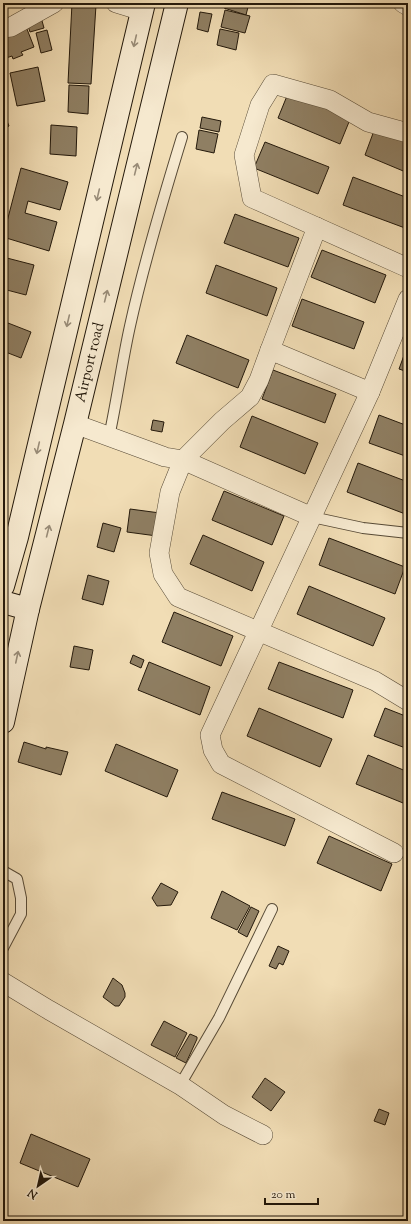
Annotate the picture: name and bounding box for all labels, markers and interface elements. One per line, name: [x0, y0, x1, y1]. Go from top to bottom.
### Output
one-way arrow: [130, 34, 138, 47]
one-way arrow: [133, 163, 141, 176]
one-way arrow: [94, 188, 102, 201]
one-way arrow: [102, 290, 110, 303]
one-way arrow: [64, 314, 72, 327]
street label: Airport road: [70, 320, 110, 405]
one-way arrow: [34, 441, 42, 454]
one-way arrow: [44, 524, 52, 537]
one-way arrow: [14, 651, 22, 664]
north arrow: [18, 1166, 58, 1206]
scale bar: [265, 1180, 318, 1206]
text: N: [25, 1184, 42, 1203]
text: 20 m: [271, 1186, 296, 1204]

